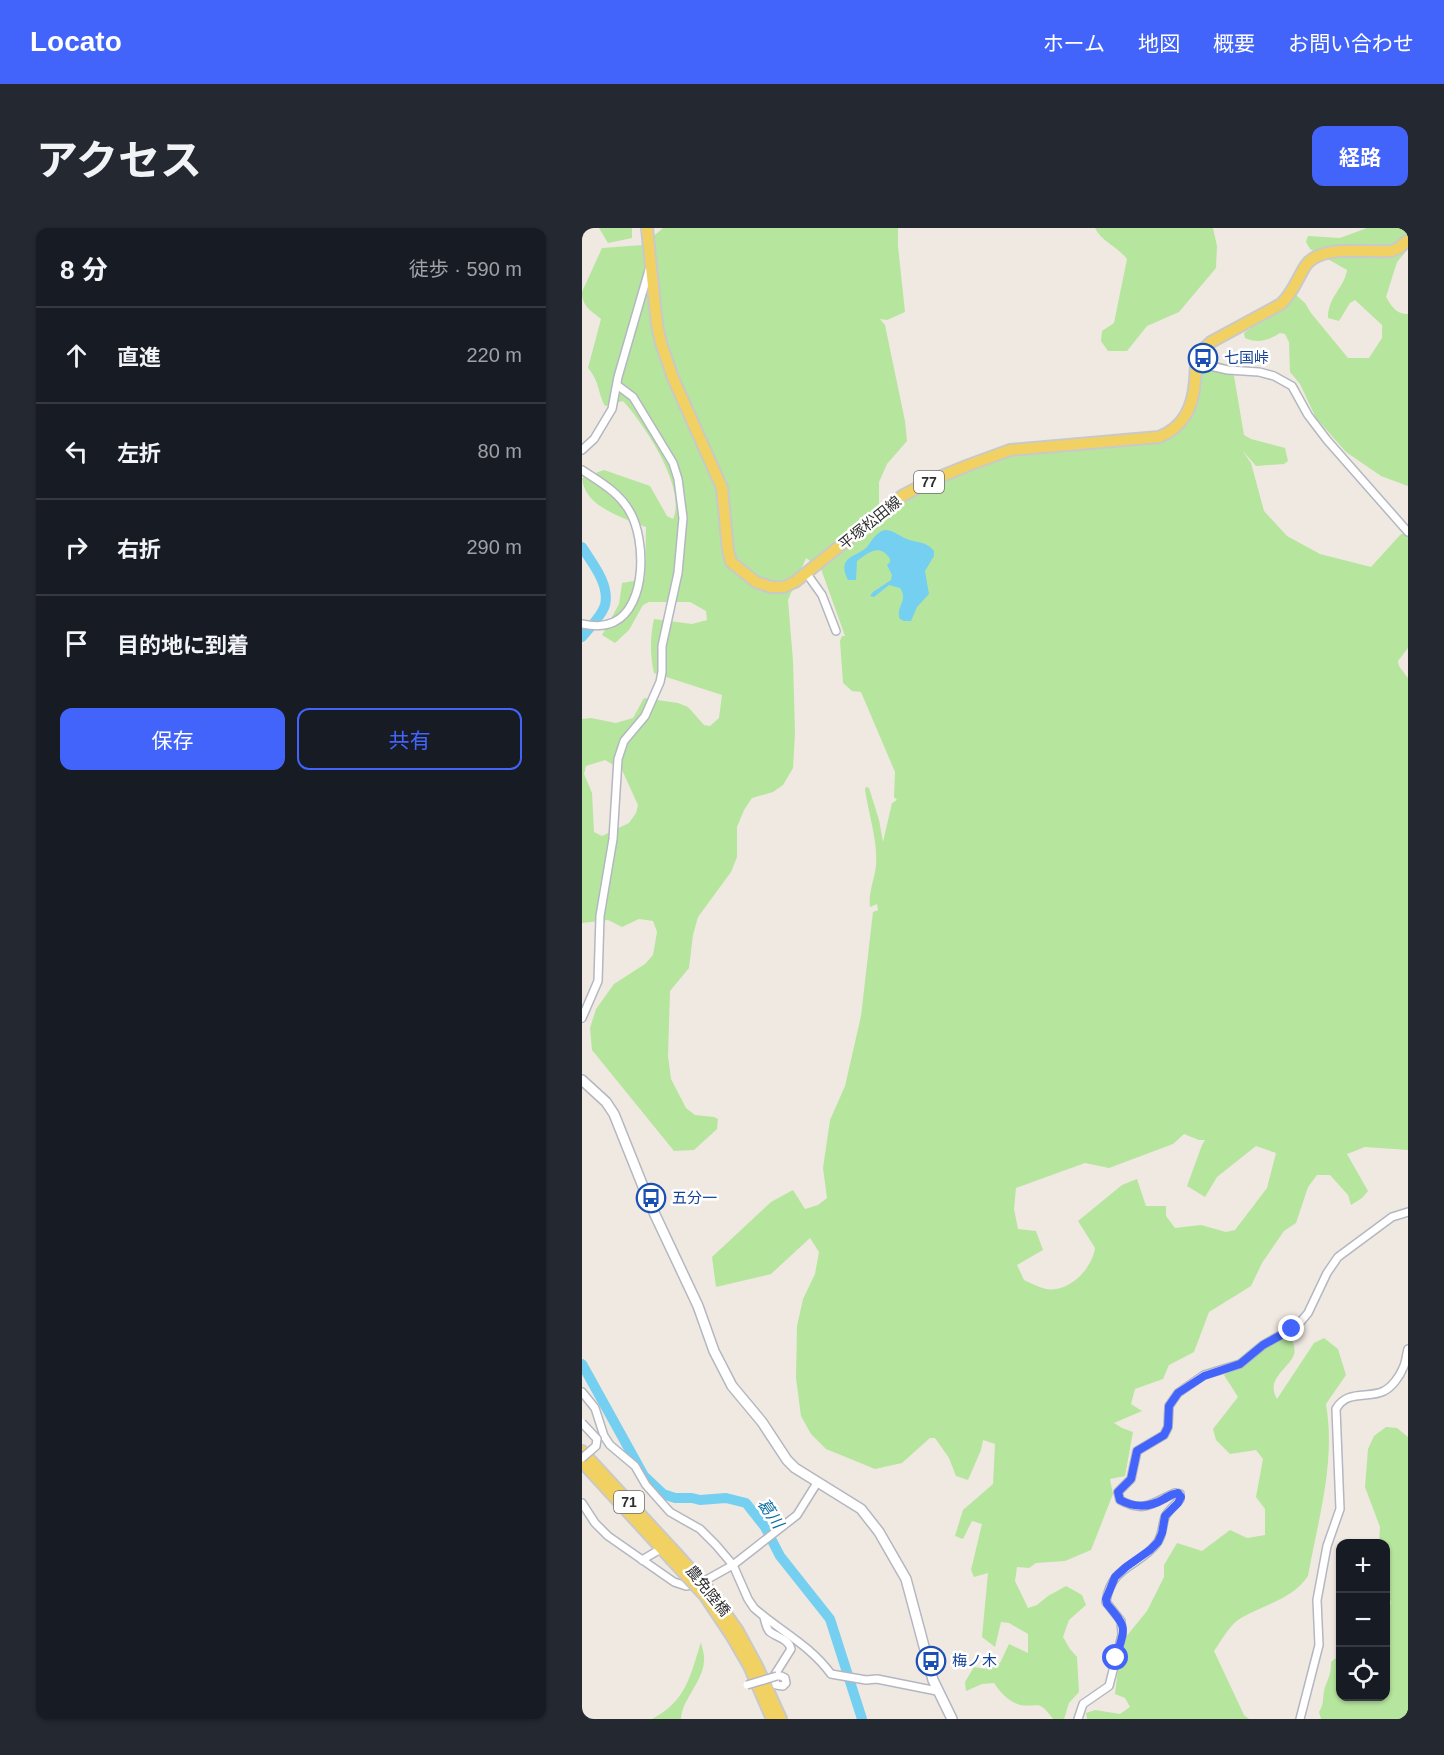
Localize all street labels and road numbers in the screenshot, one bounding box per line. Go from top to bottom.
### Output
road number: 77 [914,471,944,493]
street label: 平塚松田線 [835,492,904,553]
road number: 71 [614,1491,644,1513]
street label: 農免陸橋 [683,1562,734,1619]

